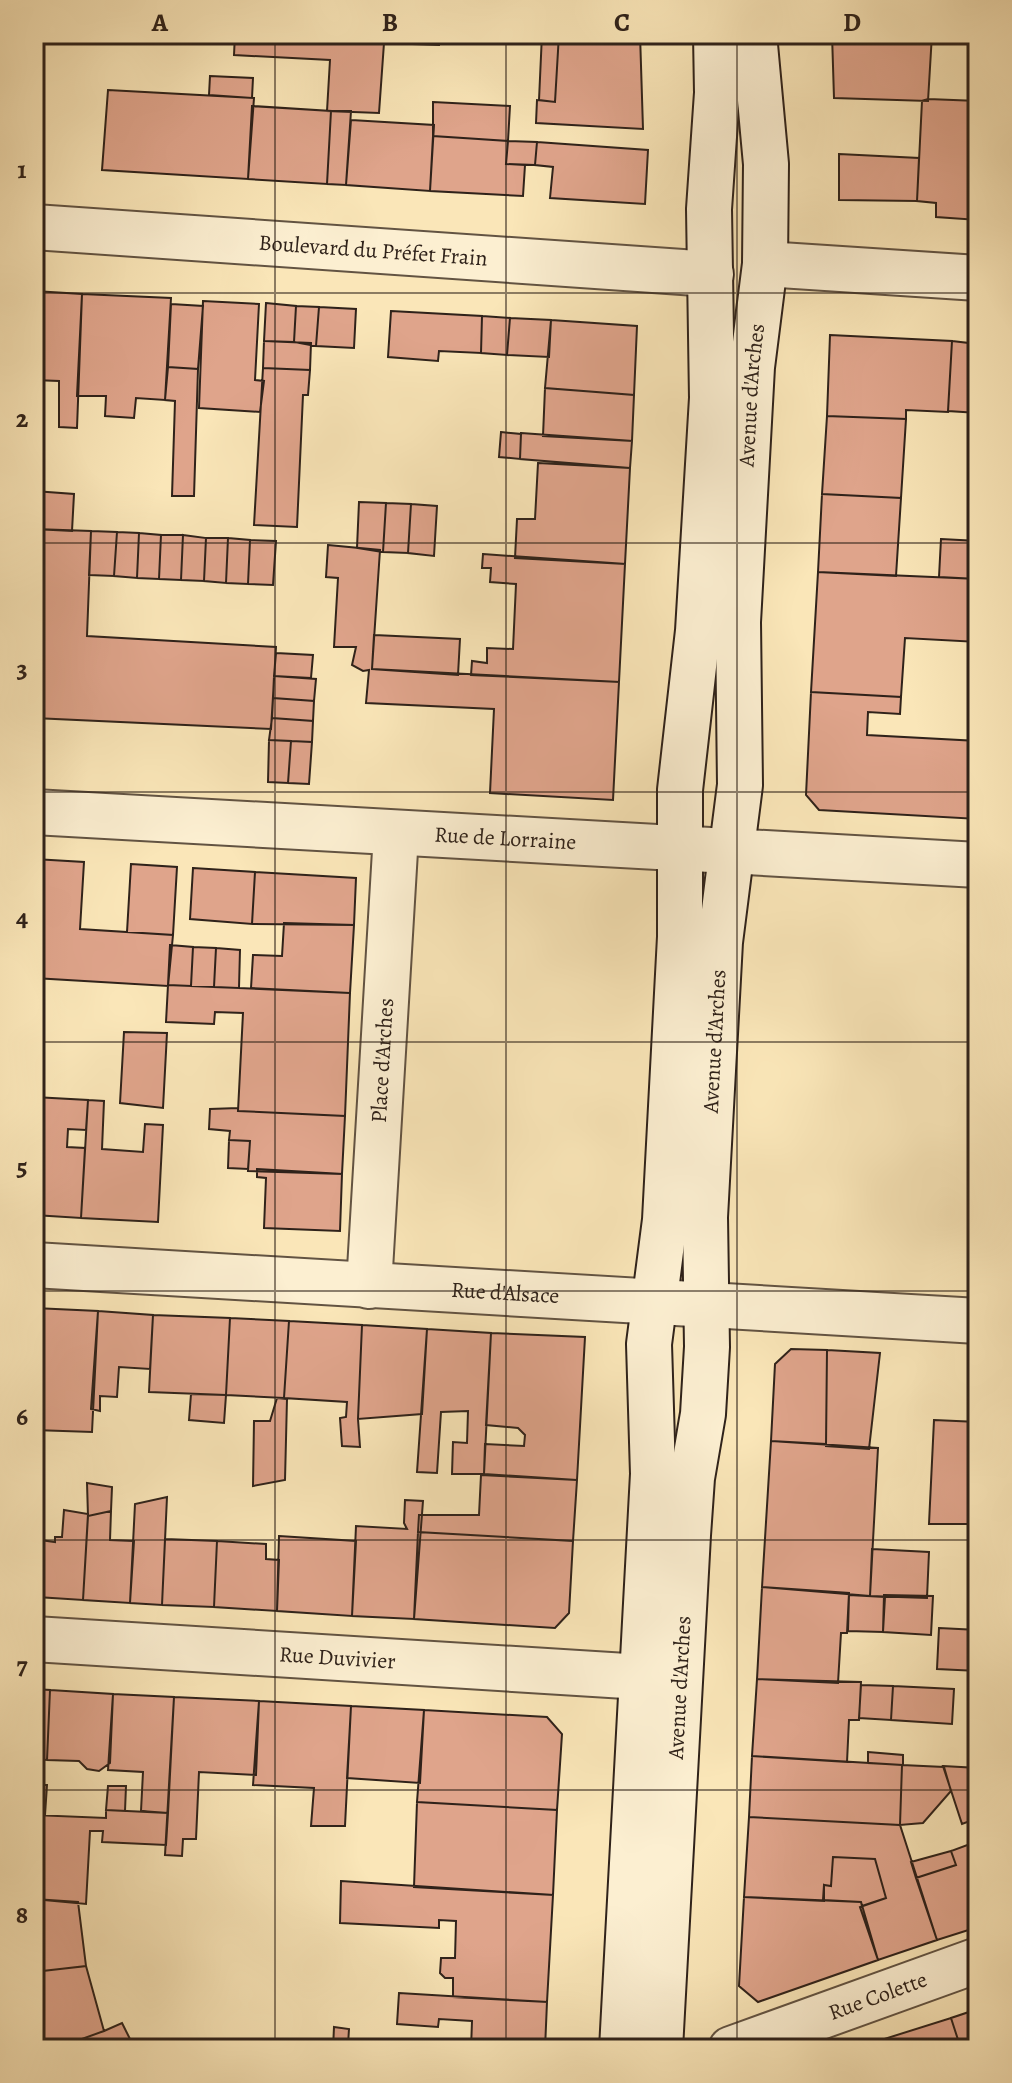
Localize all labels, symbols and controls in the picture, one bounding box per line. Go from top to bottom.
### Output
text: A [151,5,169,40]
text: B [382,5,398,40]
text: C [614,5,630,40]
text: D [843,5,861,40]
text: 1 [17,152,27,187]
street label: Boulevard du Préfet Frain [258,228,489,273]
street label: Avenue d'Arches [731,322,772,469]
text: 2 [16,401,29,436]
text: 3 [16,651,28,686]
street label: Rue de Lorraine [433,819,577,857]
text: 4 [16,900,28,935]
street label: Avenue d'Arches [696,969,733,1115]
street label: Place d'Arches [364,997,401,1124]
text: 5 [16,1149,28,1184]
street label: Rue d'Alsace [450,1275,560,1311]
text: 6 [16,1399,28,1434]
street label: Avenue d'Arches [661,1615,699,1761]
street label: Rue Duvivier [278,1639,397,1677]
text: 7 [16,1648,28,1683]
text: 8 [16,1897,28,1932]
street label: Rue Colette [824,1965,931,2028]

